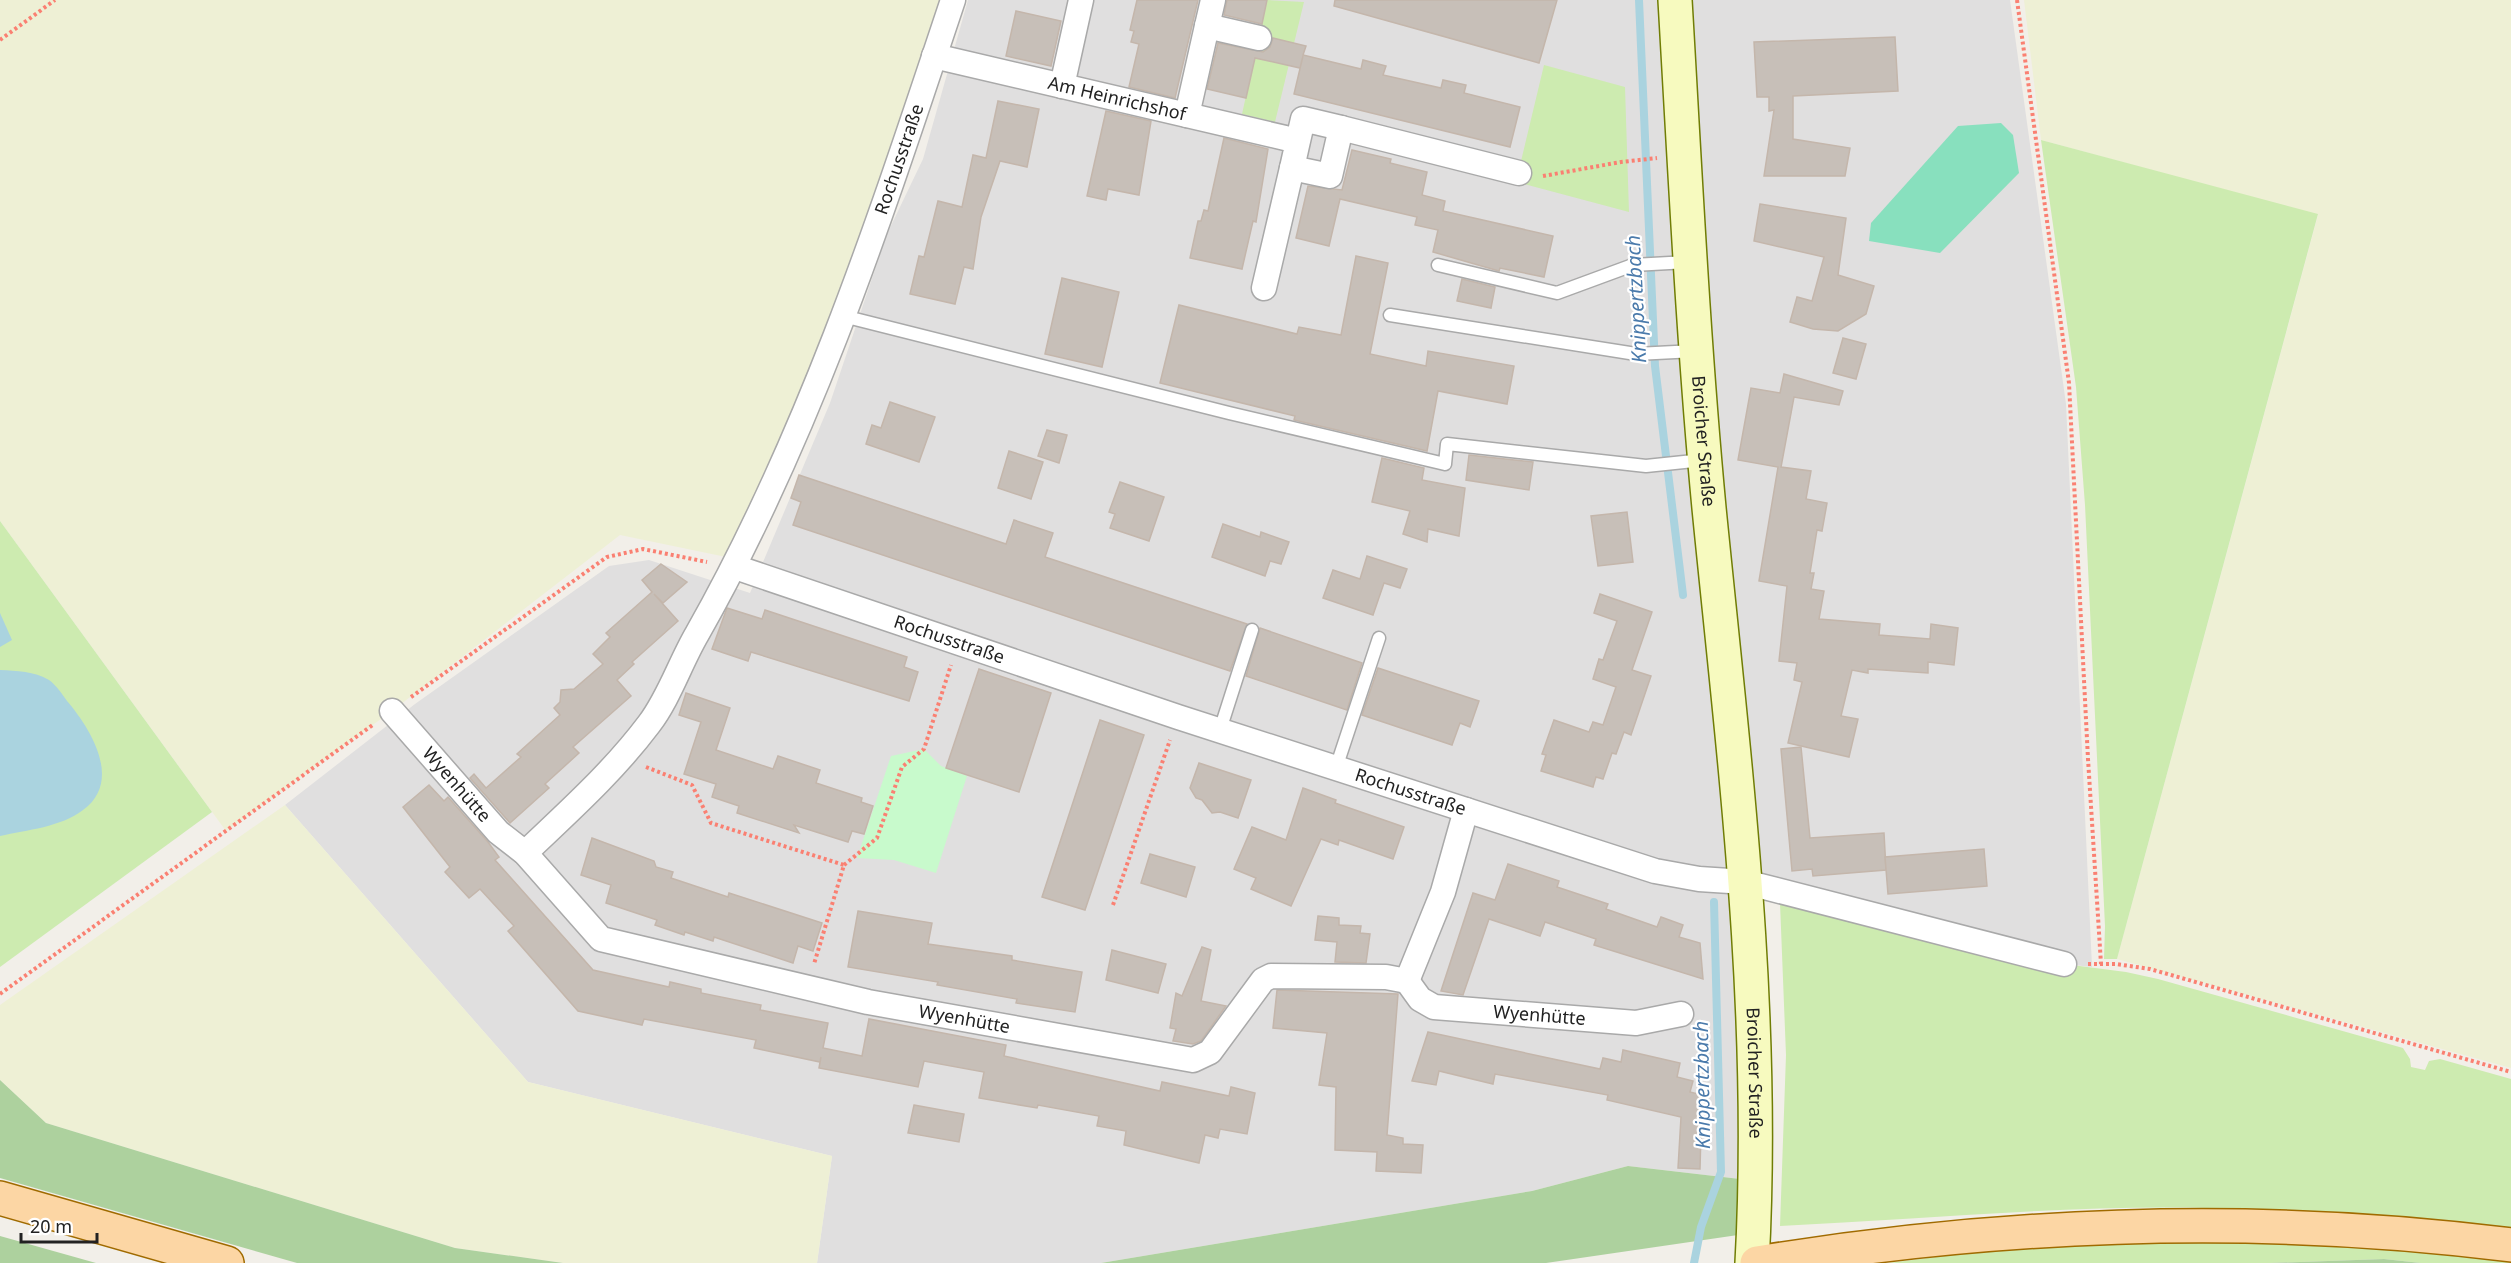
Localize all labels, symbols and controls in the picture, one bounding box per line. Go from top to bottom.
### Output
street label: Am Heinrichshof [1046,70,1189,126]
street label: Rochusstraße [868,101,928,218]
water label: Knippertzbach [1619,234,1652,364]
street label: Broicher Straße [1687,375,1722,508]
street label: Rochusstraße [891,609,1008,668]
street label: Wyenhütte [418,741,497,827]
street label: Rochusstraße [1352,762,1469,820]
street label: Wyenhütte [917,998,1012,1038]
street label: Wyenhütte [1492,999,1587,1030]
street label: Broicher Straße [1741,1007,1768,1139]
water label: Knippertzbach [1687,1021,1716,1149]
scale bar [21,1206,98,1244]
text: 20 m [30,1214,72,1238]

